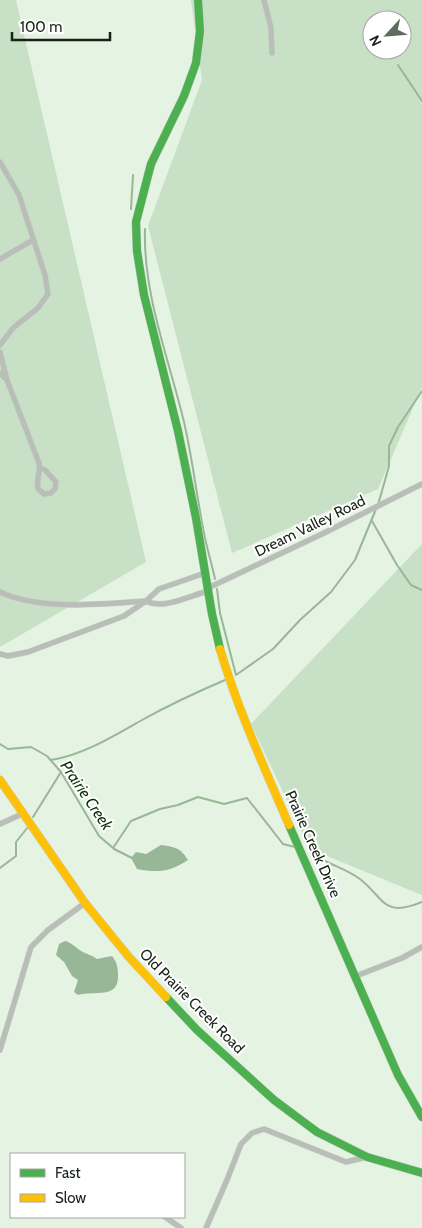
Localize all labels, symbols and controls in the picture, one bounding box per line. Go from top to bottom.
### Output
scale bar [12,10,110,42]
north arrow [362,10,412,60]
text: 100 m [20,18,62,36]
text: N [365,32,386,49]
street label: Dream Valley Road [252,491,368,561]
water label: Prairie Creek [56,757,117,835]
street label: Prairie Creek Drive [281,788,345,901]
street label: Old Prairie Creek Road [136,945,248,1057]
legend [10,1153,185,1218]
text: Fast [55,1164,80,1182]
text: Slow [55,1189,86,1207]

